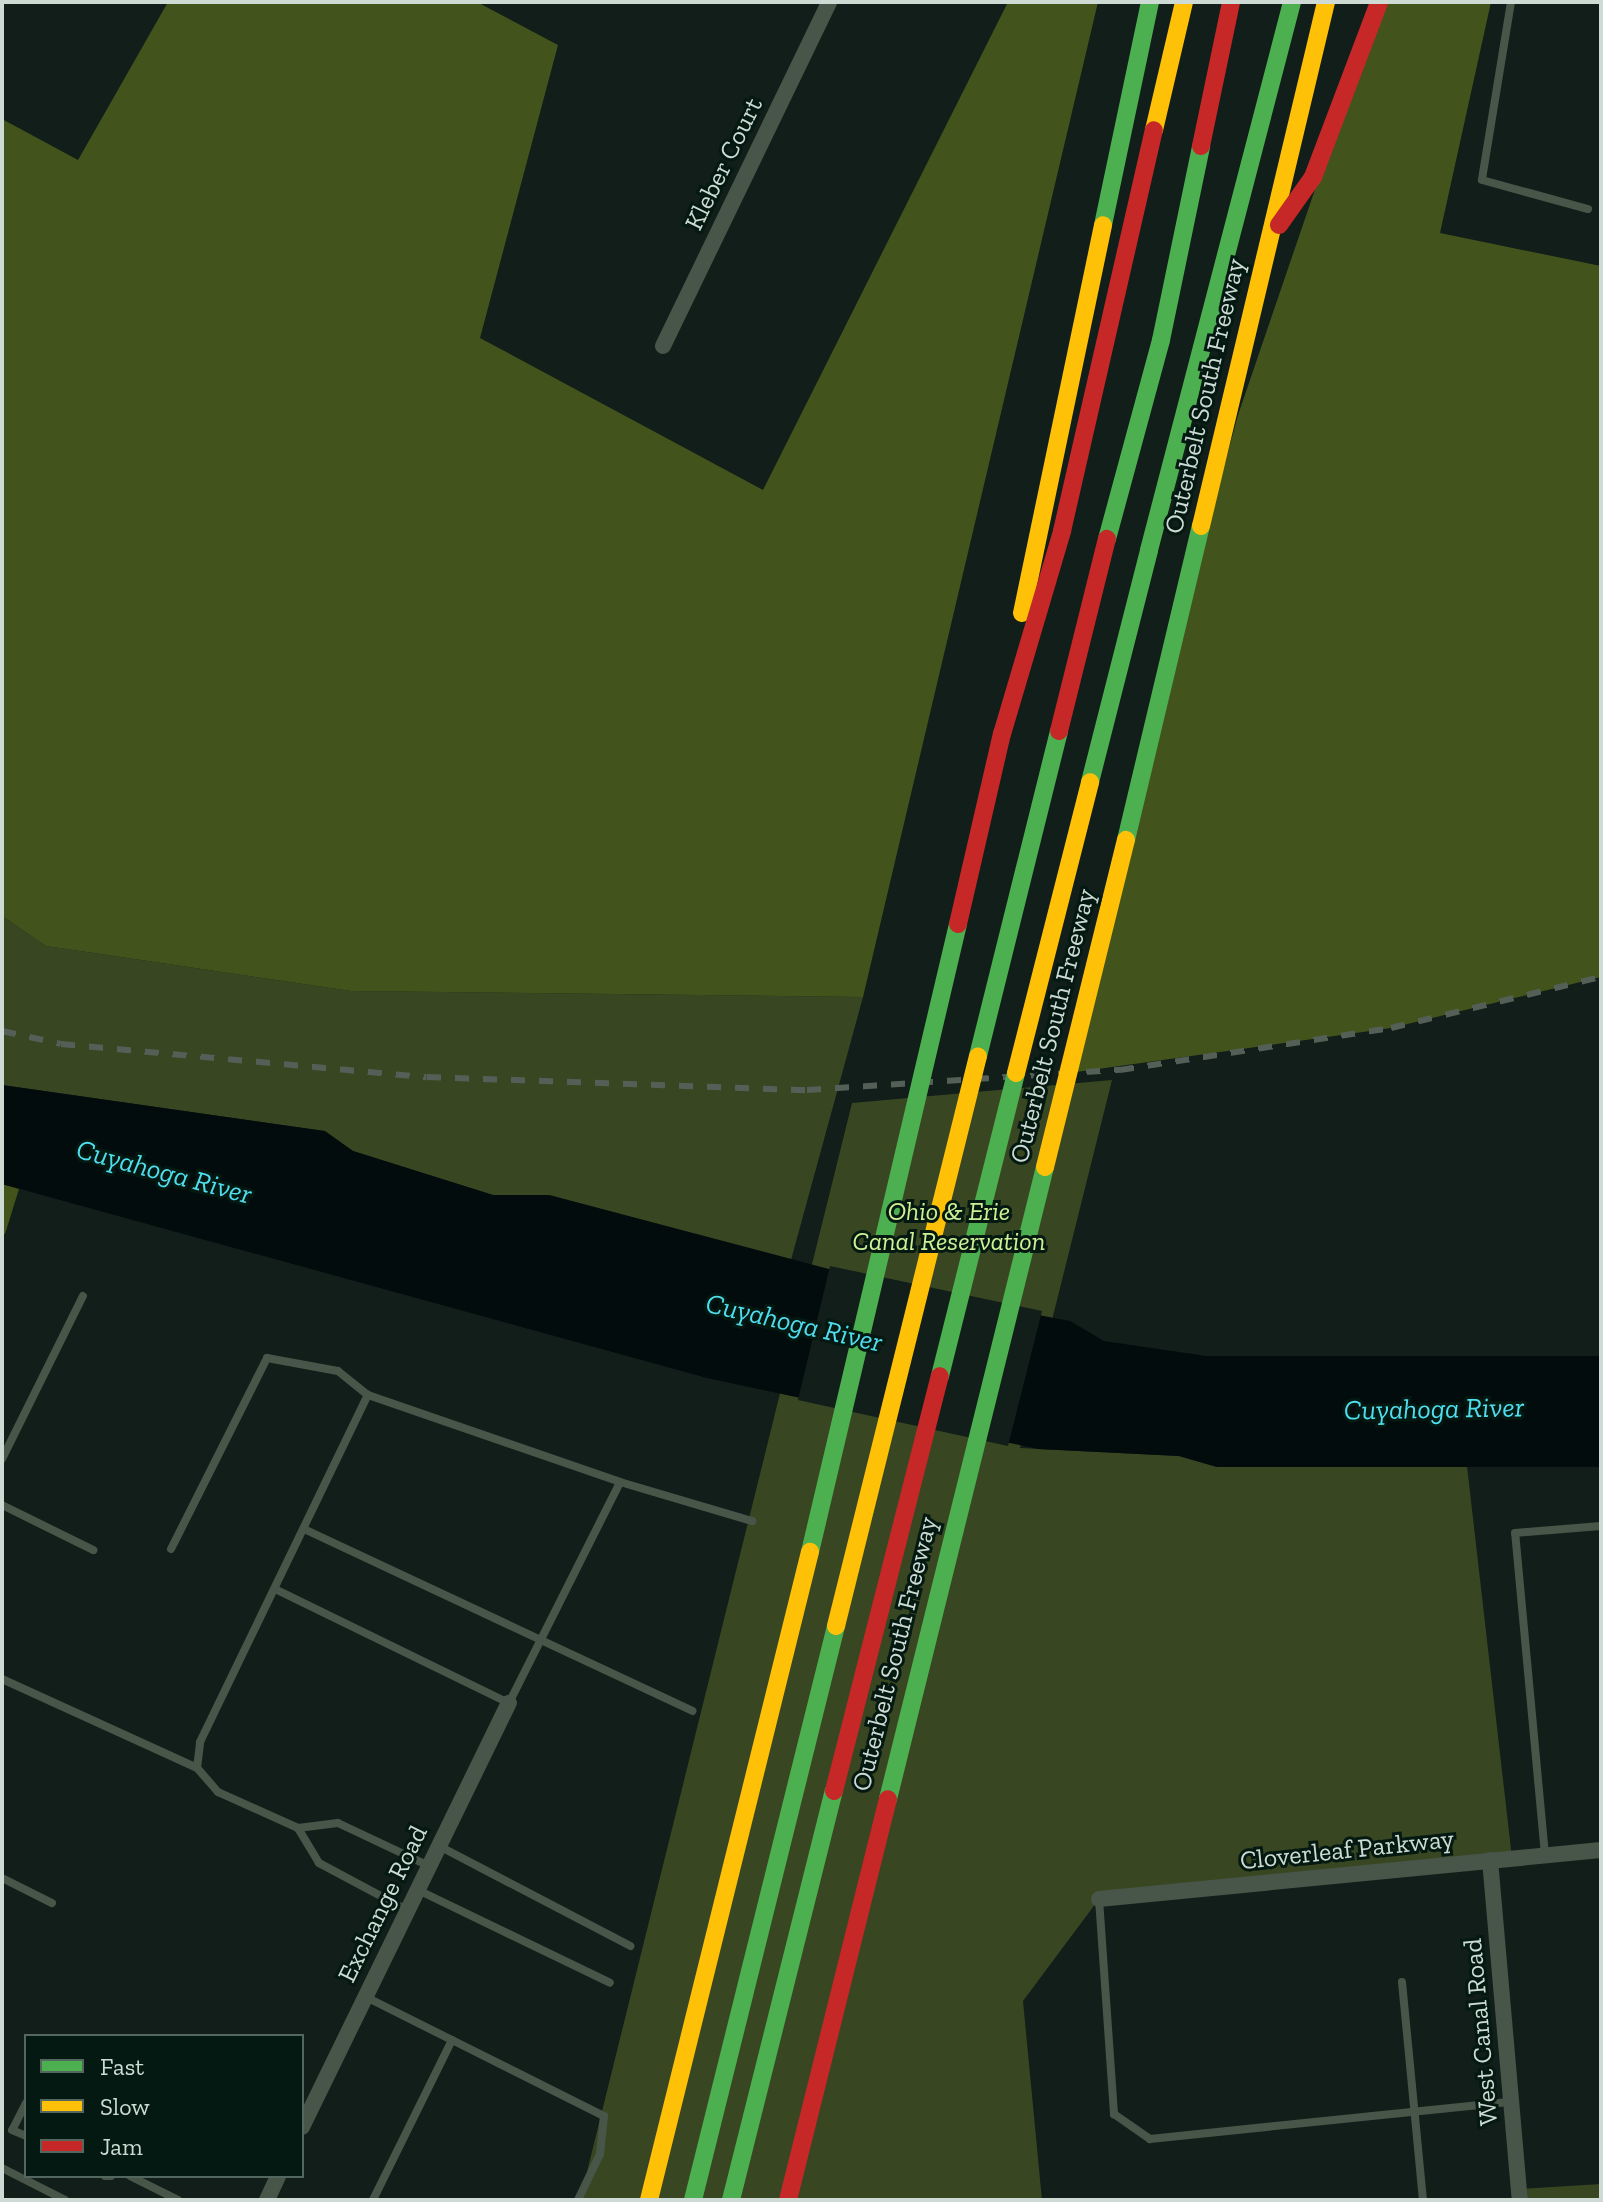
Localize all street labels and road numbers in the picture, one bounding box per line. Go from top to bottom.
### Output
street label: Kleber Court [678,92,770,236]
street label: Outerbelt South Freeway [1158,255,1252,537]
street label: Outerbelt South Freeway [1004,886,1102,1166]
street label: Outerbelt South Freeway [846,1514,944,1794]
street label: Exchange Road [332,1821,434,1987]
street label: Cloverleaf Parkway [1238,1823,1456,1877]
street label: West Canal Road [1457,1937,1505,2127]

